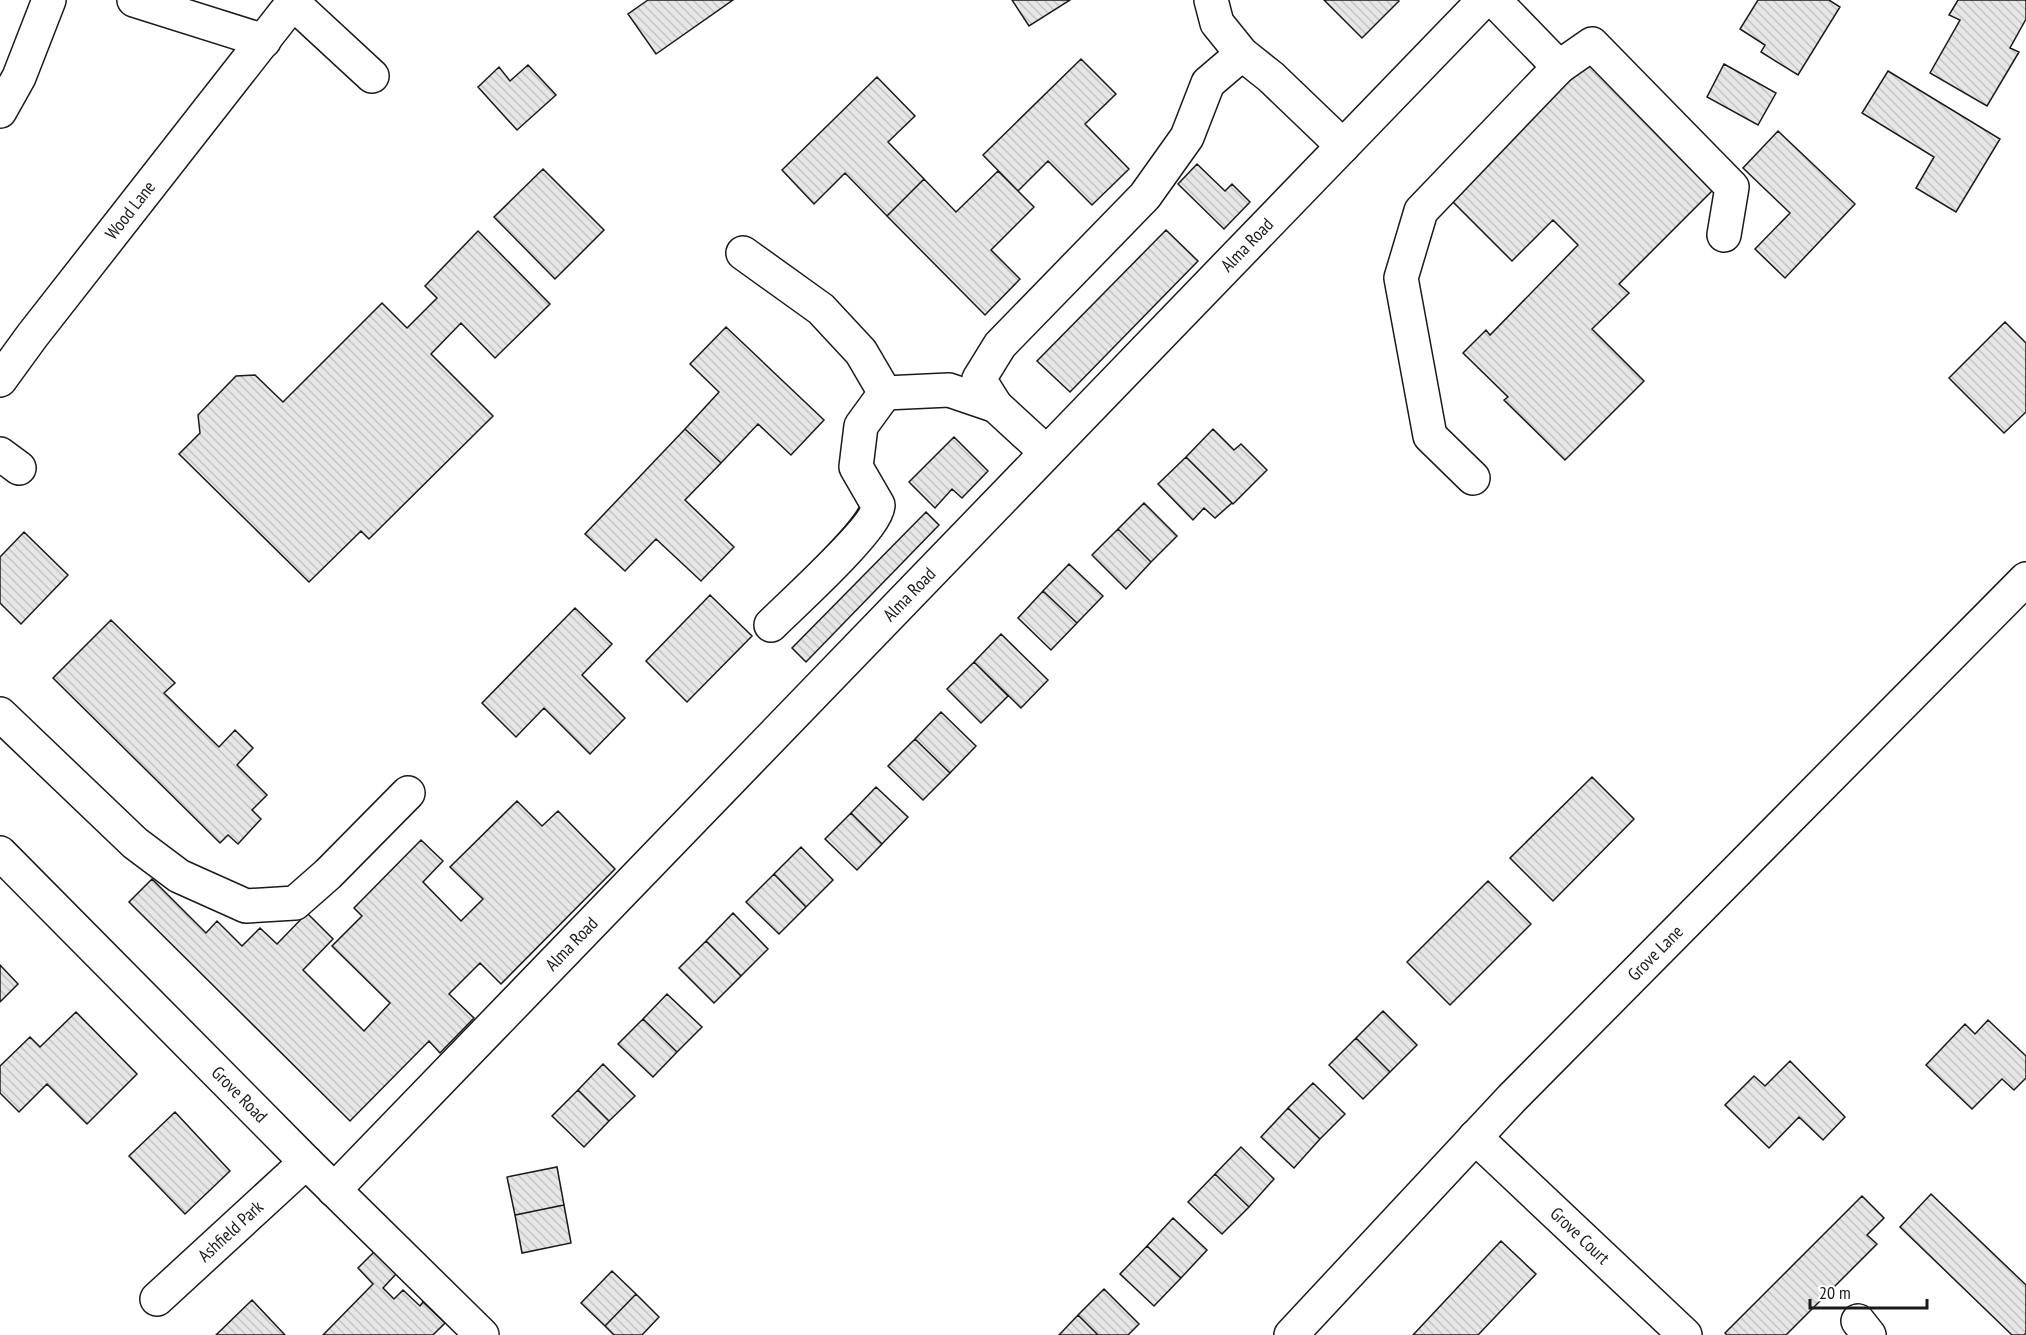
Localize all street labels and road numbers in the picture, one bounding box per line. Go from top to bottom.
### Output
street label: Wood Lane [100,176,160,244]
street label: Alma Road [1215,213,1278,277]
street label: Alma Road [878,562,940,626]
street label: Alma Road [540,912,603,976]
street label: Grove Lane [1623,920,1688,985]
street label: Grove Road [207,1061,273,1127]
street label: Ashfield Park [193,1195,268,1267]
street label: Grove Court [1546,1202,1615,1269]

